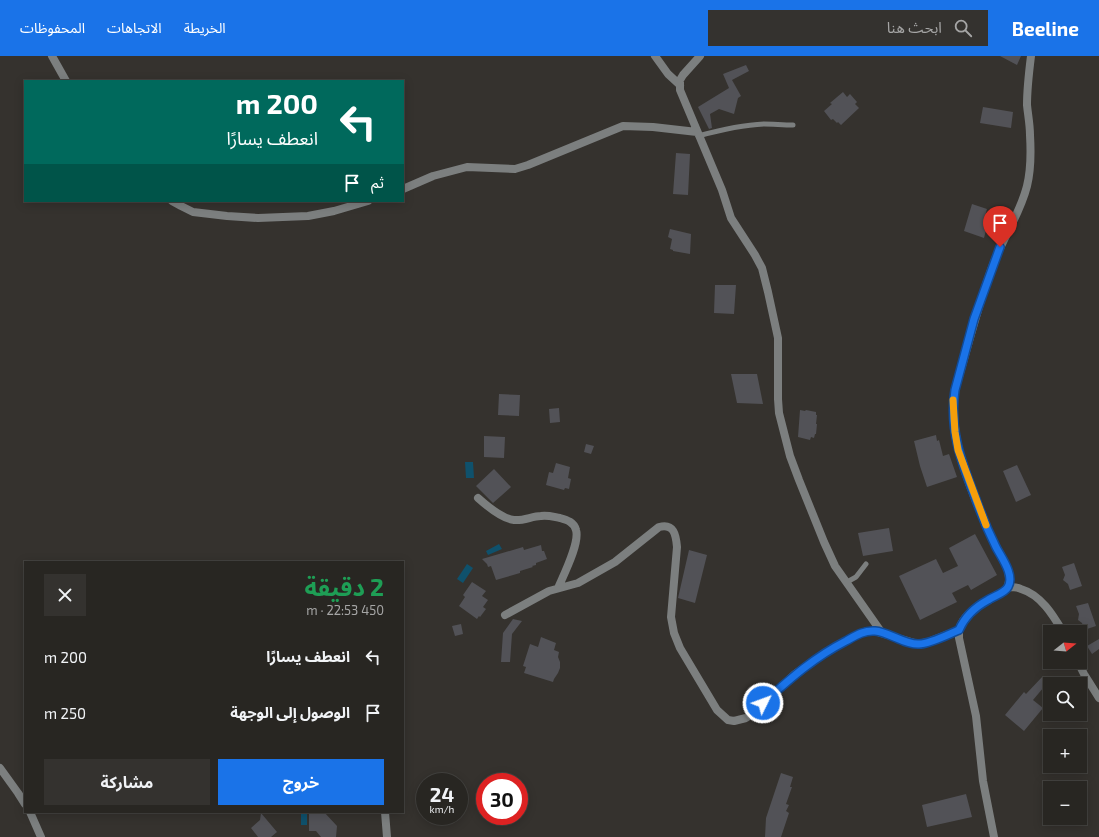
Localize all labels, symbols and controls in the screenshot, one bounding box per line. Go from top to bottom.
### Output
search box [708,10,988,46]
icon: search [952,17,974,39]
text: Beeline [1012,17,1079,40]
text: ابحث هنا [887,18,942,36]
text: المحفوظات [20,19,85,36]
text: الاتجاهات [107,19,162,36]
text: الخريطة [184,19,226,36]
text: 200 m [236,86,318,120]
icon: left [332,96,384,148]
text: انعطف يسارًا [227,127,318,149]
icon: arrive [341,172,363,194]
text: ثم [371,173,384,191]
pin [983,206,1017,247]
icon: arrive [989,212,1011,234]
text: 2 دقيقة [304,572,384,601]
button: close [44,574,86,616]
text: 450 m · 22:53 [306,602,384,618]
north arrow [1043,625,1087,669]
map controls [1043,625,1087,825]
icon: left [362,646,384,668]
text: انعطف يسارًا [266,647,350,665]
text: 200 m [44,648,87,666]
button: search [1043,677,1087,721]
position arrow [742,682,784,724]
icon: arrive [362,702,384,724]
text: الوصول إلى الوجهة [230,703,350,721]
text: 250 m [44,704,86,722]
button: + [1043,729,1087,773]
button: مشاركة [44,759,210,805]
button: خروج [218,759,384,805]
speed limit sign: 30 [476,773,528,825]
button: − [1043,781,1087,825]
text: 24 [430,782,454,806]
text: km/h [430,803,454,815]

